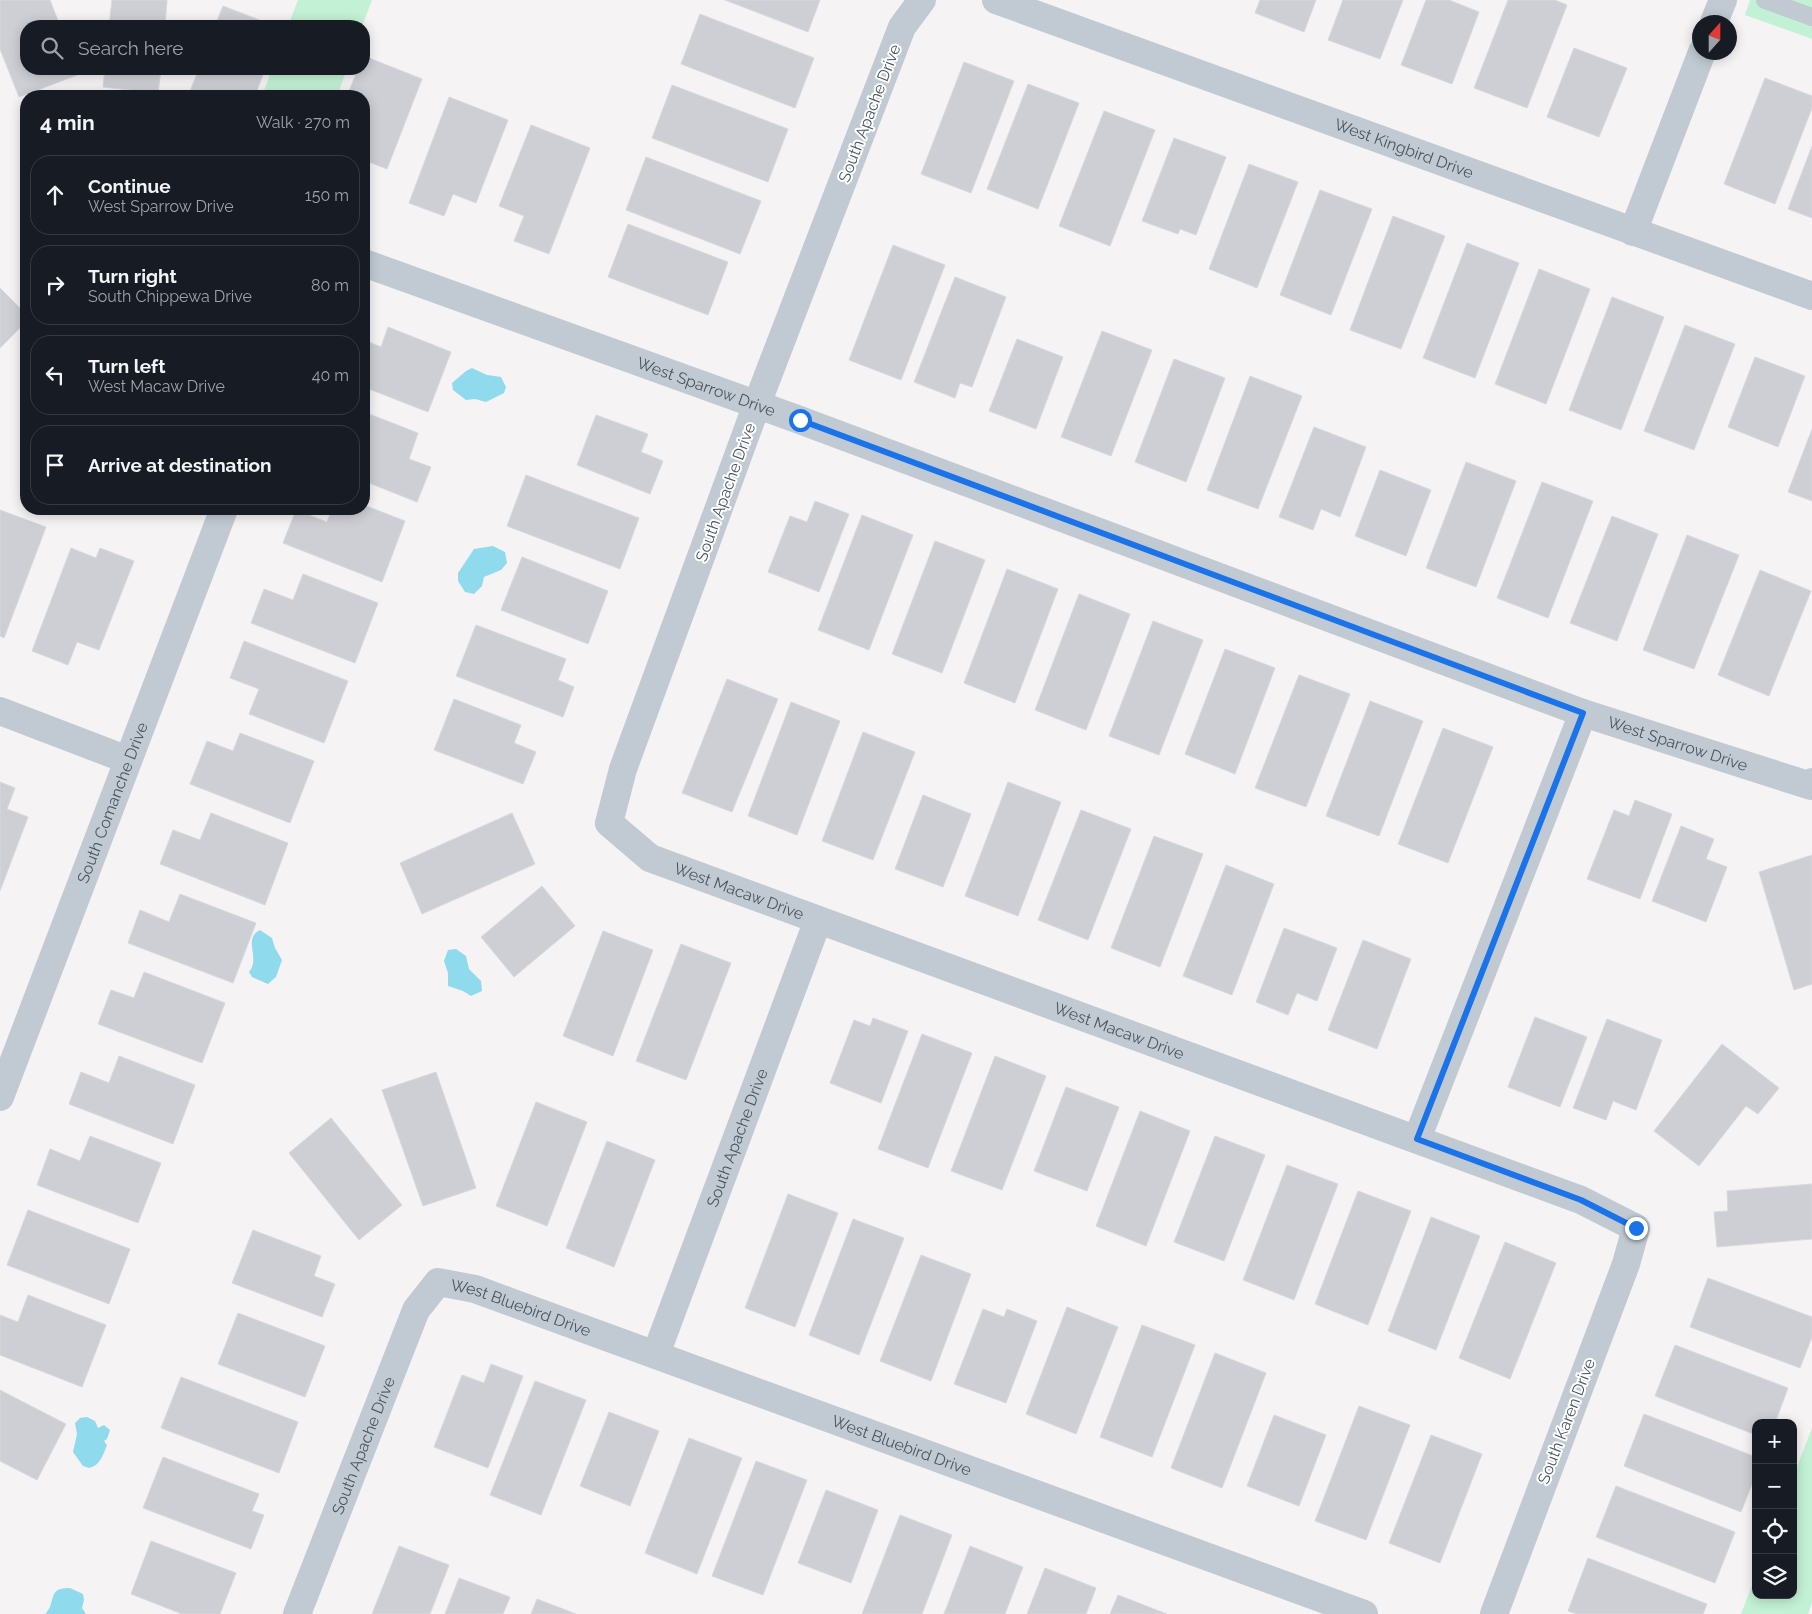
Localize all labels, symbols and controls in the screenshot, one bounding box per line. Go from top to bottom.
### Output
north arrow [1692,15,1737,60]
search box [20,20,370,75]
icon: search [38,34,66,62]
text: Search here [78,37,184,59]
street label: South Apache Drive [834,42,905,185]
text: 4 min [40,110,95,135]
text: Walk · 270 m [256,113,350,132]
street label: West Kingbird Drive [1332,115,1476,182]
text: Continue [88,175,171,197]
icon: ahead [41,181,69,209]
text: 150 m [305,186,349,205]
text: West Sparrow Drive [88,197,234,216]
text: Turn right [88,265,177,287]
icon: right [41,271,69,299]
text: 80 m [311,276,349,295]
text: South Chippewa Drive [88,287,252,306]
street label: West Sparrow Drive [635,353,778,420]
text: Turn left [88,355,165,377]
icon: left [41,361,69,389]
text: 40 m [312,366,349,385]
text: West Macaw Drive [88,377,225,396]
route start [789,409,812,432]
street label: South Apache Drive [692,420,759,564]
icon: arrive [41,451,69,479]
text: Arrive at destination [88,454,272,476]
street label: West Sparrow Drive [1605,713,1750,775]
street label: South Comanche Drive [73,720,152,886]
street label: West Macaw Drive [671,859,807,924]
street label: West Macaw Drive [1051,998,1187,1063]
street label: South Apache Drive [703,1066,772,1210]
route end [1625,1217,1648,1240]
street label: West Bluebird Drive [449,1276,594,1341]
street label: South Karen Drive [1534,1356,1599,1487]
street label: South Apache Drive [328,1374,399,1517]
street label: West Bluebird Drive [829,1411,974,1480]
map controls [1752,1419,1797,1599]
button: + [1752,1419,1797,1464]
button: − [1752,1464,1797,1509]
button: locate [1752,1509,1797,1554]
button: layers [1752,1554,1797,1599]

